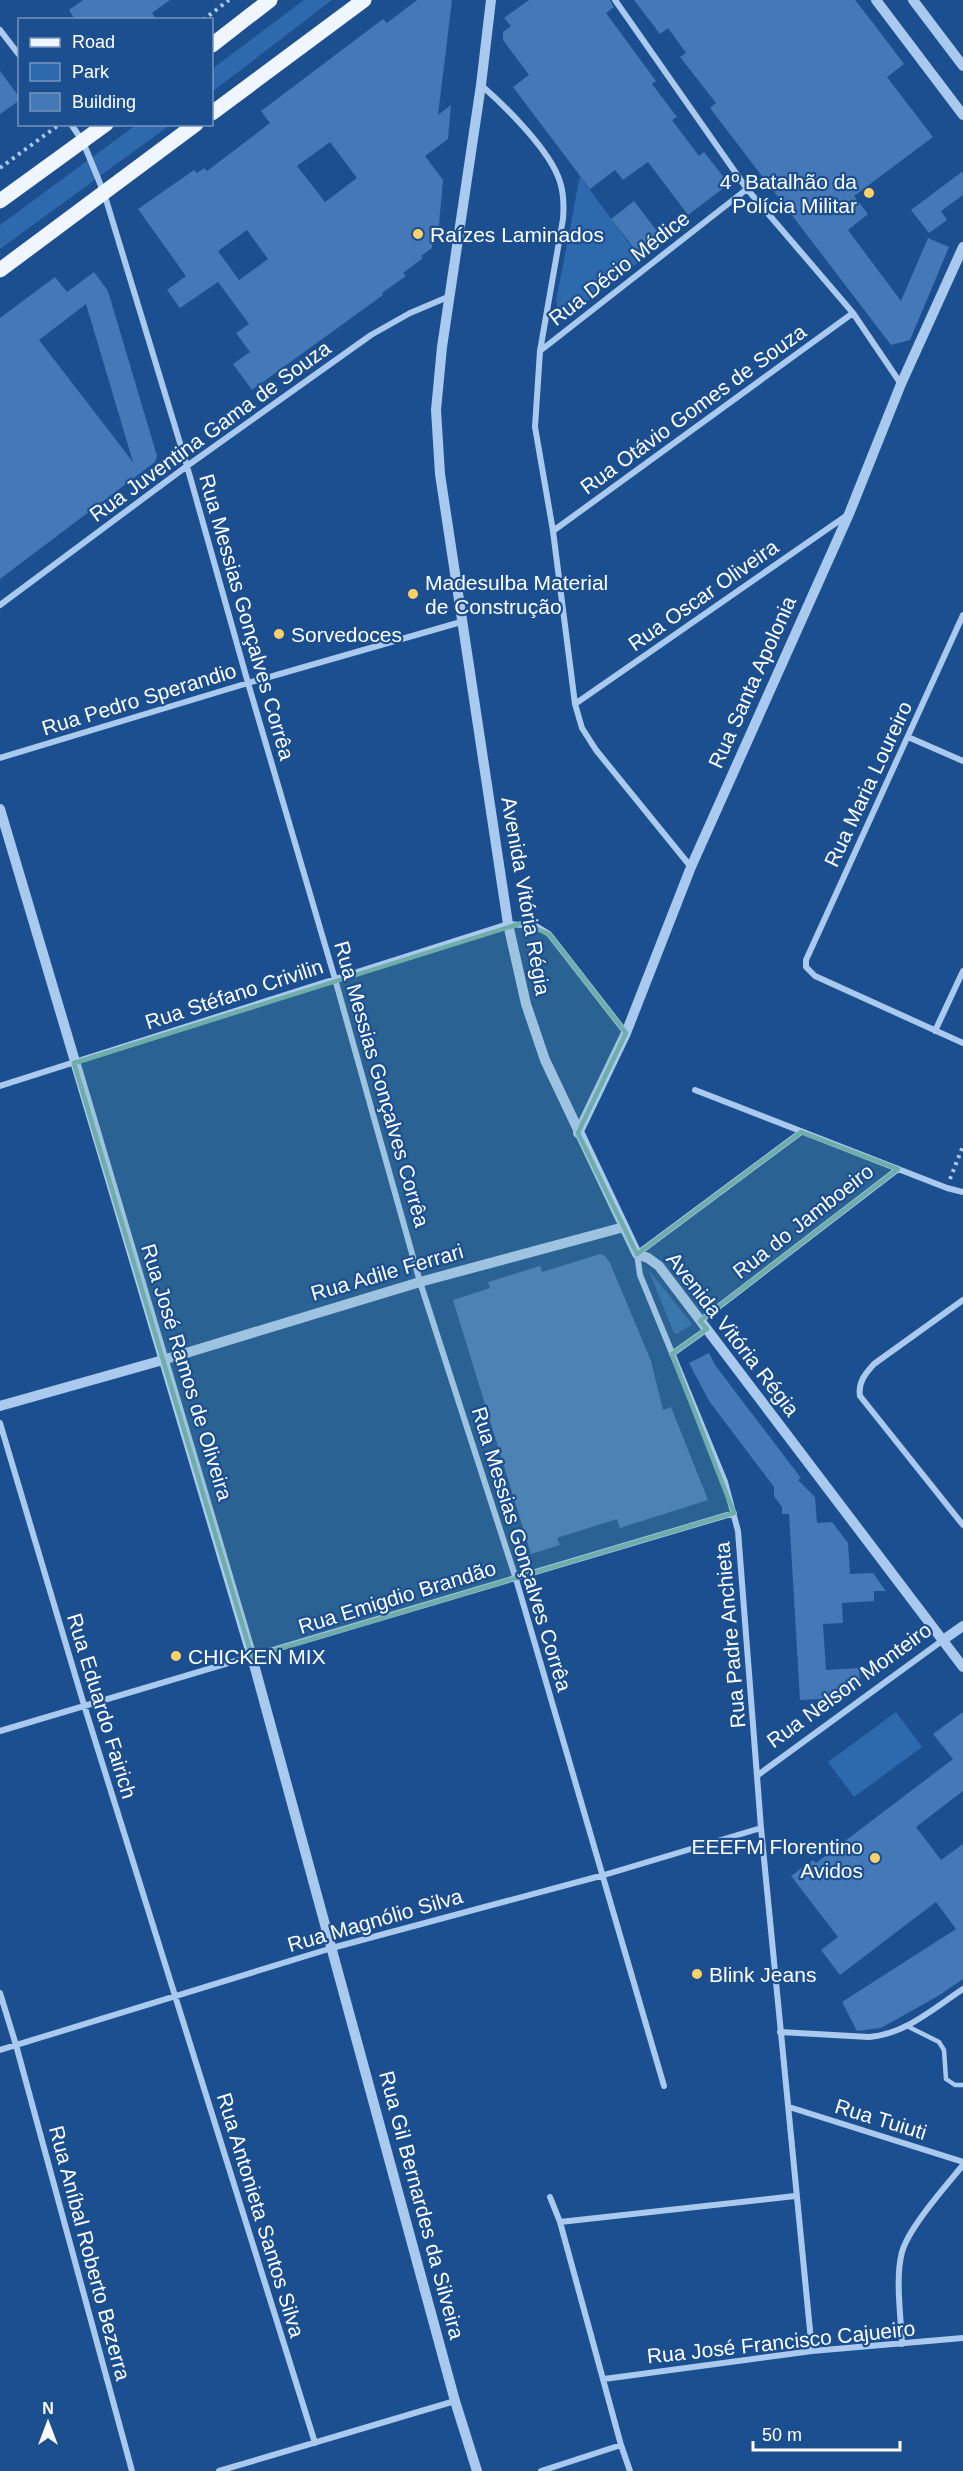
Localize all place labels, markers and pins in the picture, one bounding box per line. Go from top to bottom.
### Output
place label: 4º Batalhão da Polícia Militar [720,170,857,217]
marker: 4º Batalhão da Polícia Militar [862,186,876,200]
place label: Raízes Laminados [430,223,604,246]
marker: Raízes Laminados [411,227,425,241]
place label: Madesulba Material de Construção [425,571,608,618]
marker: Madesulba Material de Construção [406,587,420,601]
place label: Sorvedoces [291,623,402,646]
marker: Sorvedoces [272,627,286,641]
place label: CHICKEN MIX [188,1645,326,1668]
marker: CHICKEN MIX [169,1649,183,1663]
place label: EEEFM Florentino Avidos [691,1835,863,1882]
marker: EEEFM Florentino Avidos [868,1851,882,1865]
place label: Blink Jeans [709,1963,816,1986]
marker: Blink Jeans [690,1967,704,1981]

